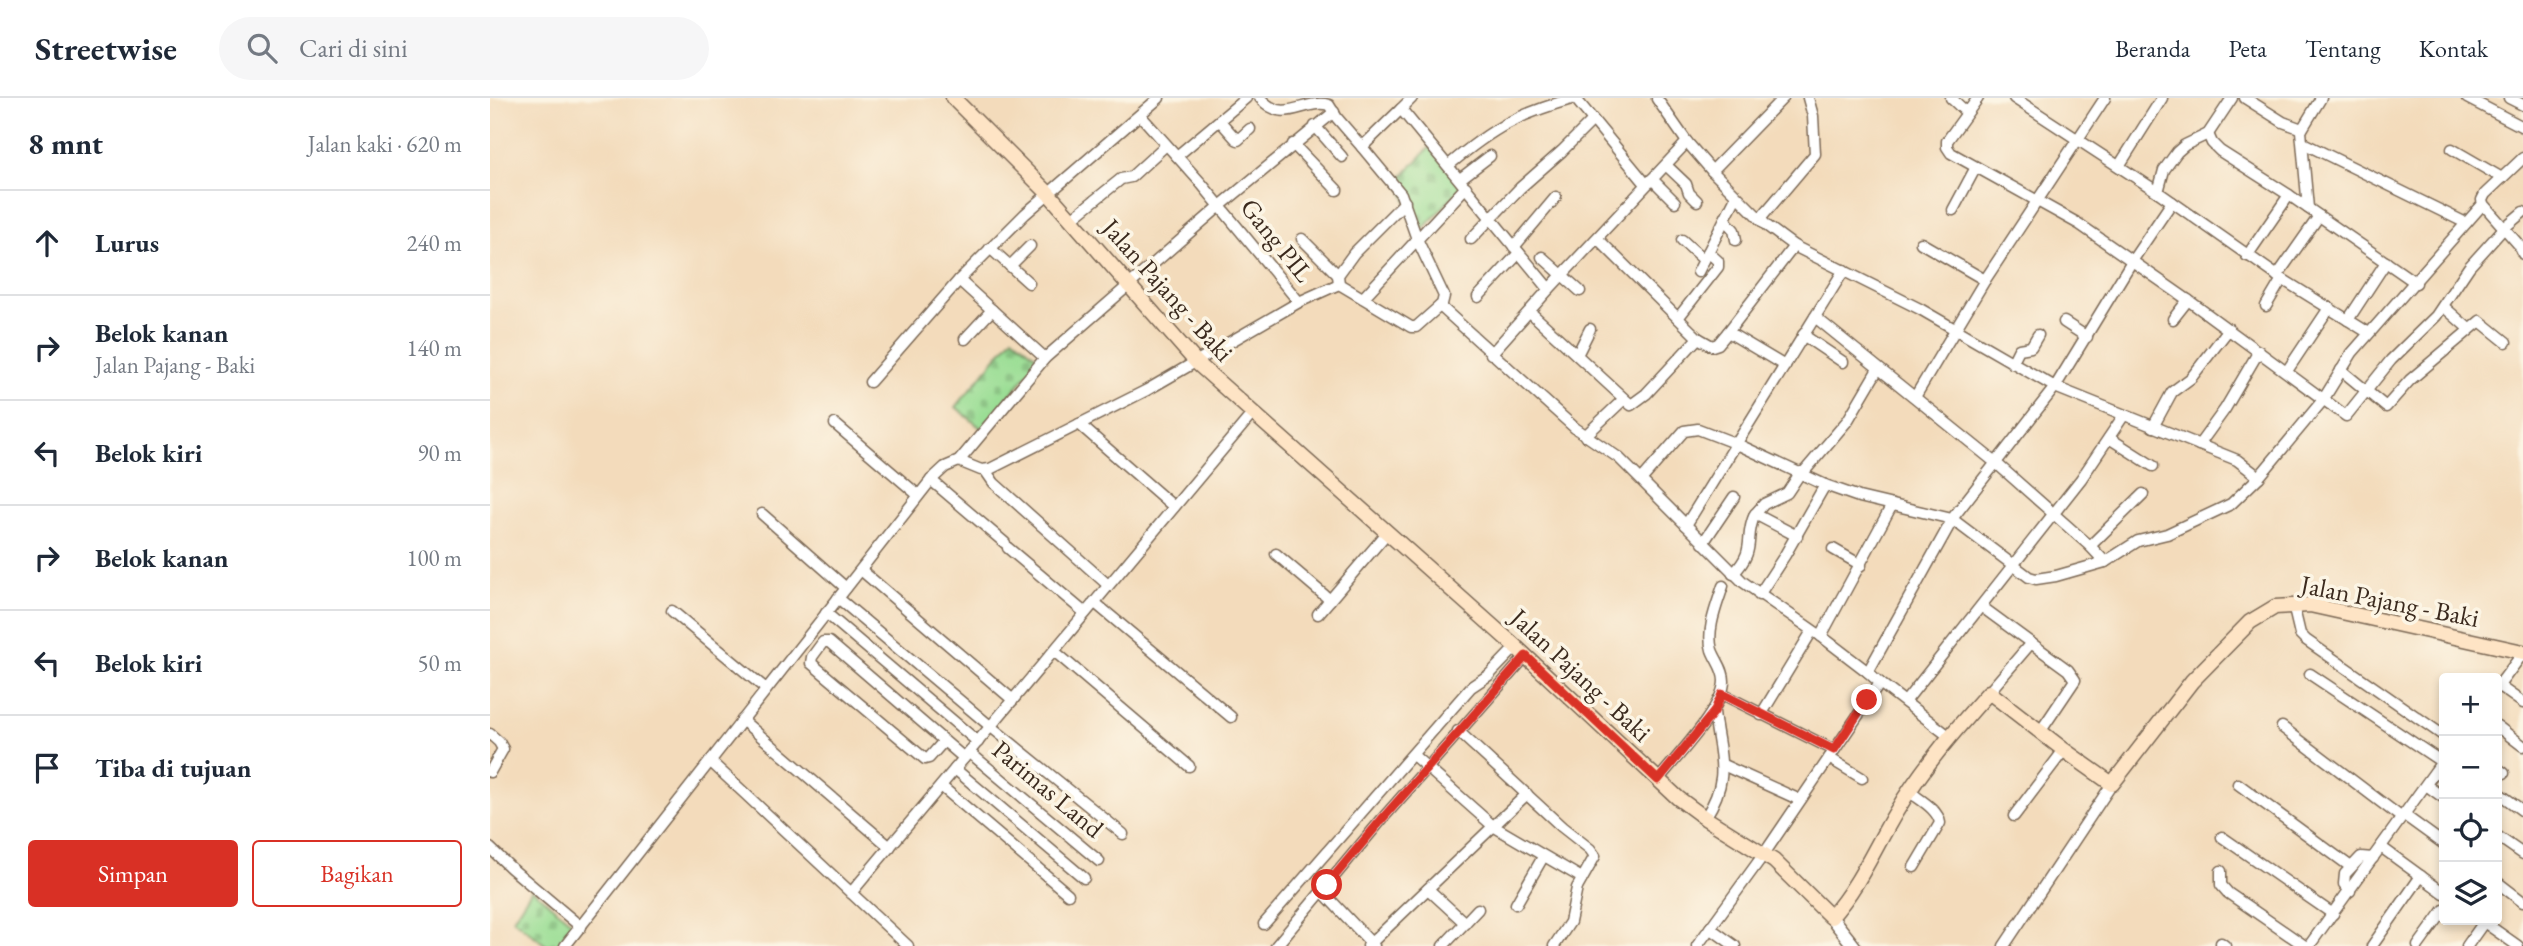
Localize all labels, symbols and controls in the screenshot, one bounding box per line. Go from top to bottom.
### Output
search box [219,17,709,80]
text: Streetwise [35,27,177,70]
icon: search [243,29,281,67]
text: Cari di sini [299,31,408,65]
text: Beranda [2115,33,2190,64]
text: Peta [2228,33,2267,64]
text: Tentang [2305,33,2381,64]
text: Kontak [2419,33,2488,64]
text: 8 mnt [28,124,103,163]
text: Jalan kaki · 620 m [308,129,462,159]
street label: Gang PIL [1233,191,1321,289]
street label: Jalan Pajang - Baki [1093,210,1241,369]
icon: ahead [28,224,66,262]
text: Lurus [95,226,159,260]
text: 240 m [406,228,462,258]
text: Belok kanan [95,316,229,350]
icon: right [28,329,66,367]
text: 140 m [406,333,462,363]
text: Jalan Pajang - Baki [95,350,255,380]
icon: left [28,434,66,472]
text: Belok kiri [95,436,202,470]
text: 90 m [417,438,462,468]
icon: right [28,539,66,577]
text: Belok kanan [95,541,229,575]
text: 100 m [406,543,462,573]
street label: Jalan Pajang - Baki [2296,567,2482,635]
street label: Jalan Pajang - Baki [1502,600,1659,749]
icon: left [28,644,66,682]
text: Belok kiri [95,646,202,680]
text: 50 m [417,648,462,678]
map controls [2439,673,2502,925]
button: + [2439,673,2502,736]
route end [1851,684,1882,715]
street label: Parimas Land [985,733,1111,846]
button: − [2439,736,2502,799]
icon: arrive [28,749,66,787]
text: Tiba di tujuan [95,751,251,785]
button: locate [2439,799,2502,862]
button: Simpan [28,840,238,907]
button: Bagikan [252,840,462,907]
button: layers [2439,862,2502,925]
route start [1311,869,1342,900]

